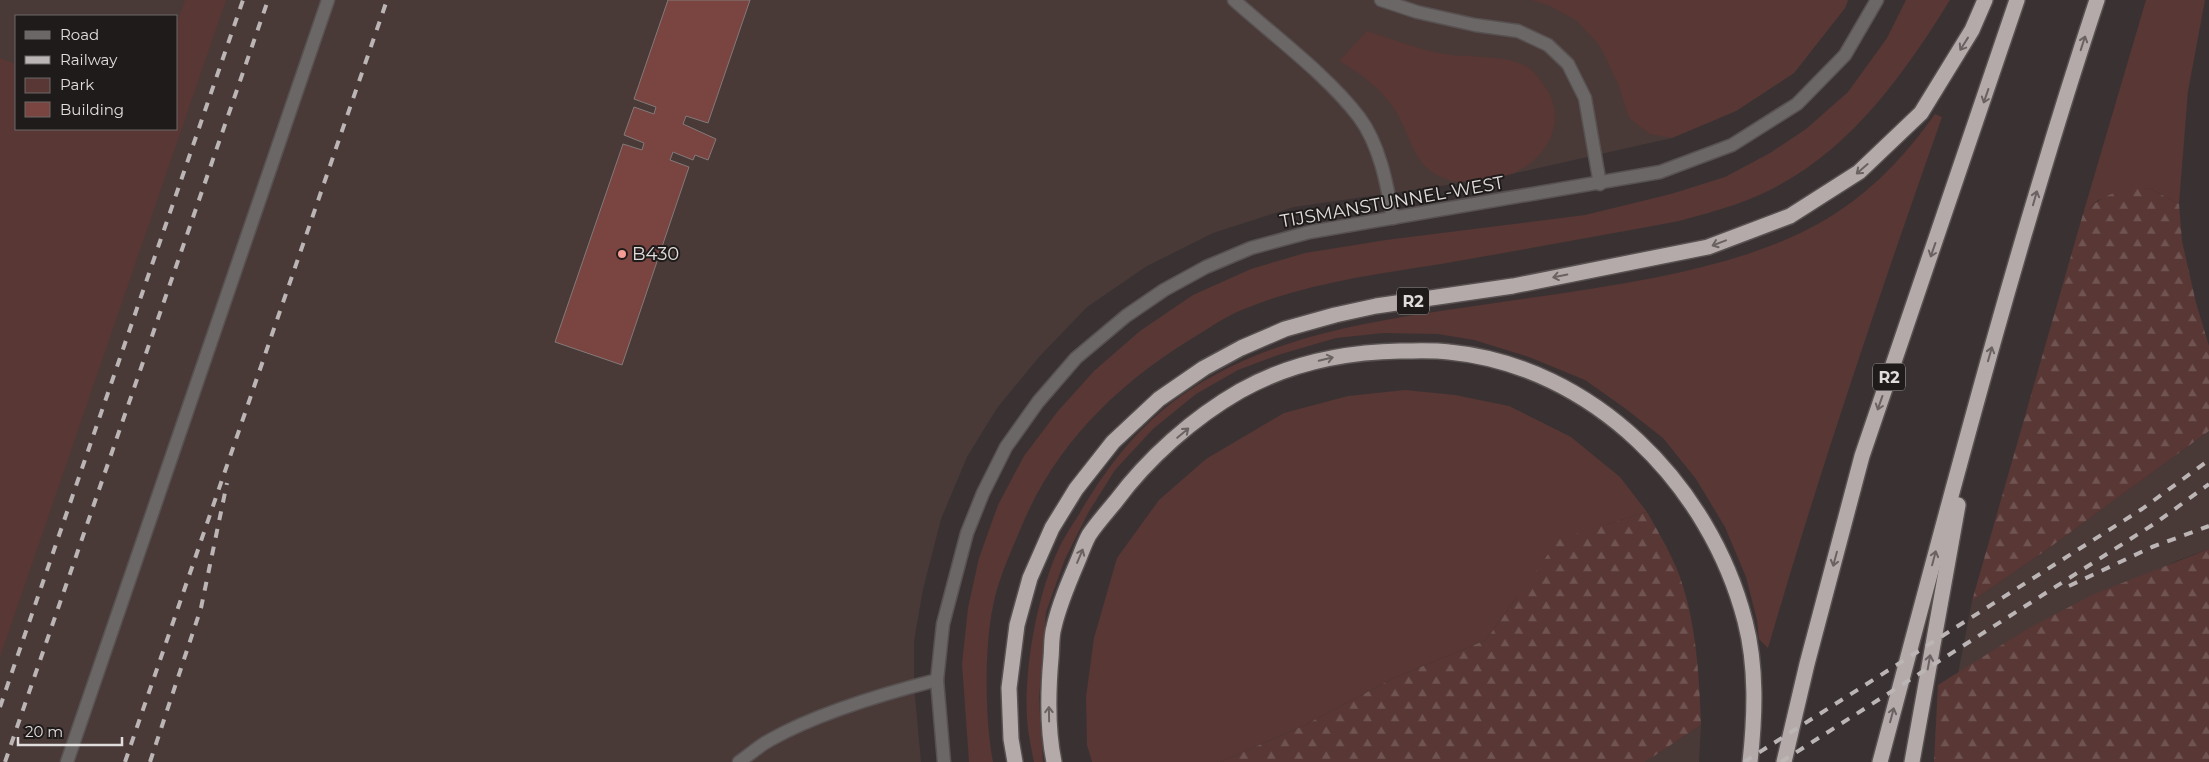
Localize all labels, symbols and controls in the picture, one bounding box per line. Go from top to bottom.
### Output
legend [15,15,178,130]
text: Road [60,25,99,44]
one-way arrow [2078,35,2088,51]
one-way arrow [1958,36,1968,50]
text: Railway [60,50,118,69]
text: Park [60,75,94,94]
one-way arrow [1981,88,1990,103]
text: Building [60,100,124,119]
one-way arrow [1855,163,1868,174]
street label: TIJSMANSTUNNEL-WEST [1278,171,1506,233]
one-way arrow [2030,190,2040,206]
one-way arrow [1711,239,1727,248]
one-way arrow [1928,242,1937,257]
place label: B430 [632,243,679,265]
marker: B430 [616,248,628,260]
one-way arrow [1552,272,1568,282]
road number: R2 [1397,288,1429,314]
one-way arrow [1985,346,1995,362]
one-way arrow [1318,354,1334,363]
road number: R2 [1873,364,1905,391]
one-way arrow [1875,395,1884,411]
one-way arrow [1176,427,1189,438]
one-way arrow [1076,549,1086,564]
one-way arrow [1930,550,1940,566]
one-way arrow [1830,551,1839,567]
one-way arrow [1925,655,1935,671]
one-way arrow [1045,706,1054,722]
one-way arrow [1888,707,1898,723]
scale bar [18,714,121,746]
text: 20 m [25,722,63,741]

